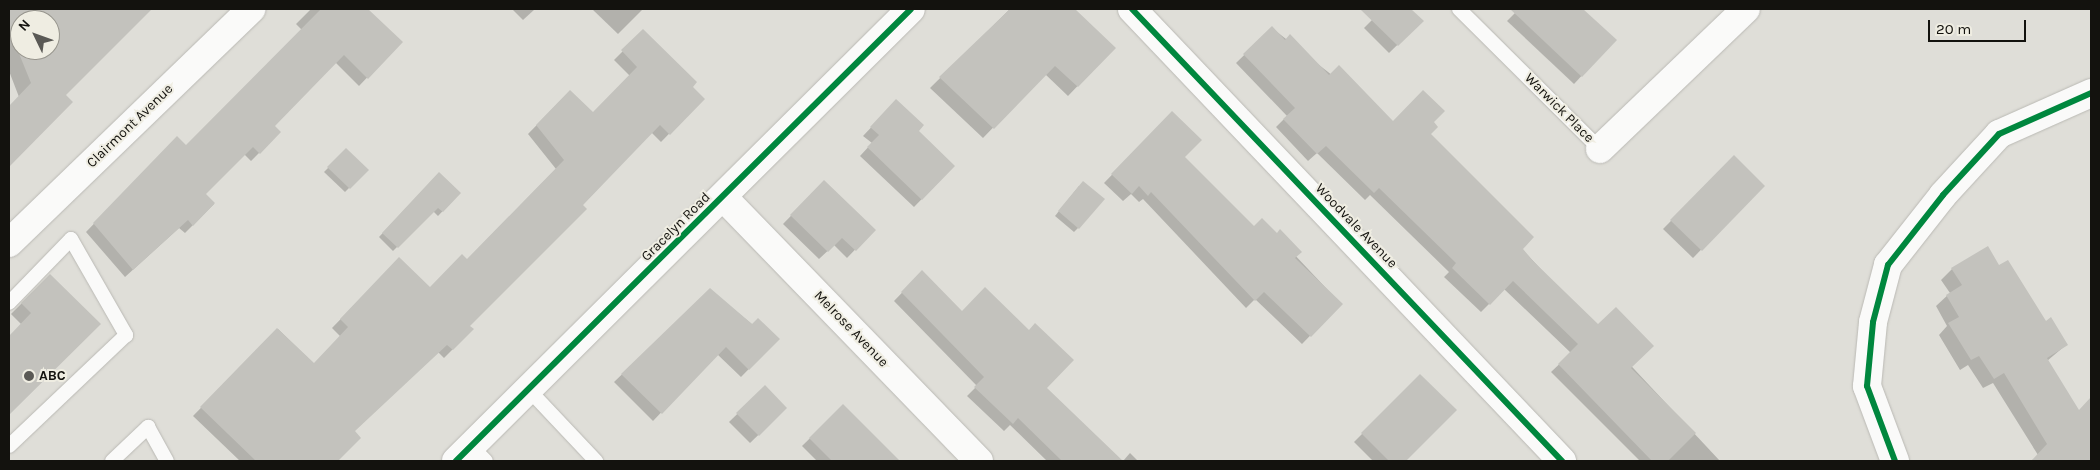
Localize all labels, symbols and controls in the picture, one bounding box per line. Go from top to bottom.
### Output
north arrow [10,10,60,60]
scale bar [1930,10,2028,42]
text: N [15,16,34,35]
text: 20 m [1936,20,1971,38]
street label: Warwick Place [1521,70,1597,146]
street label: Clairmont Avenue [83,81,177,171]
street label: Woodvale Avenue [1311,180,1401,272]
street label: Gracelyn Road [638,189,714,265]
street label: Melrose Avenue [810,287,892,371]
place label: ABC [39,368,66,384]
marker: ABC [23,370,35,382]

